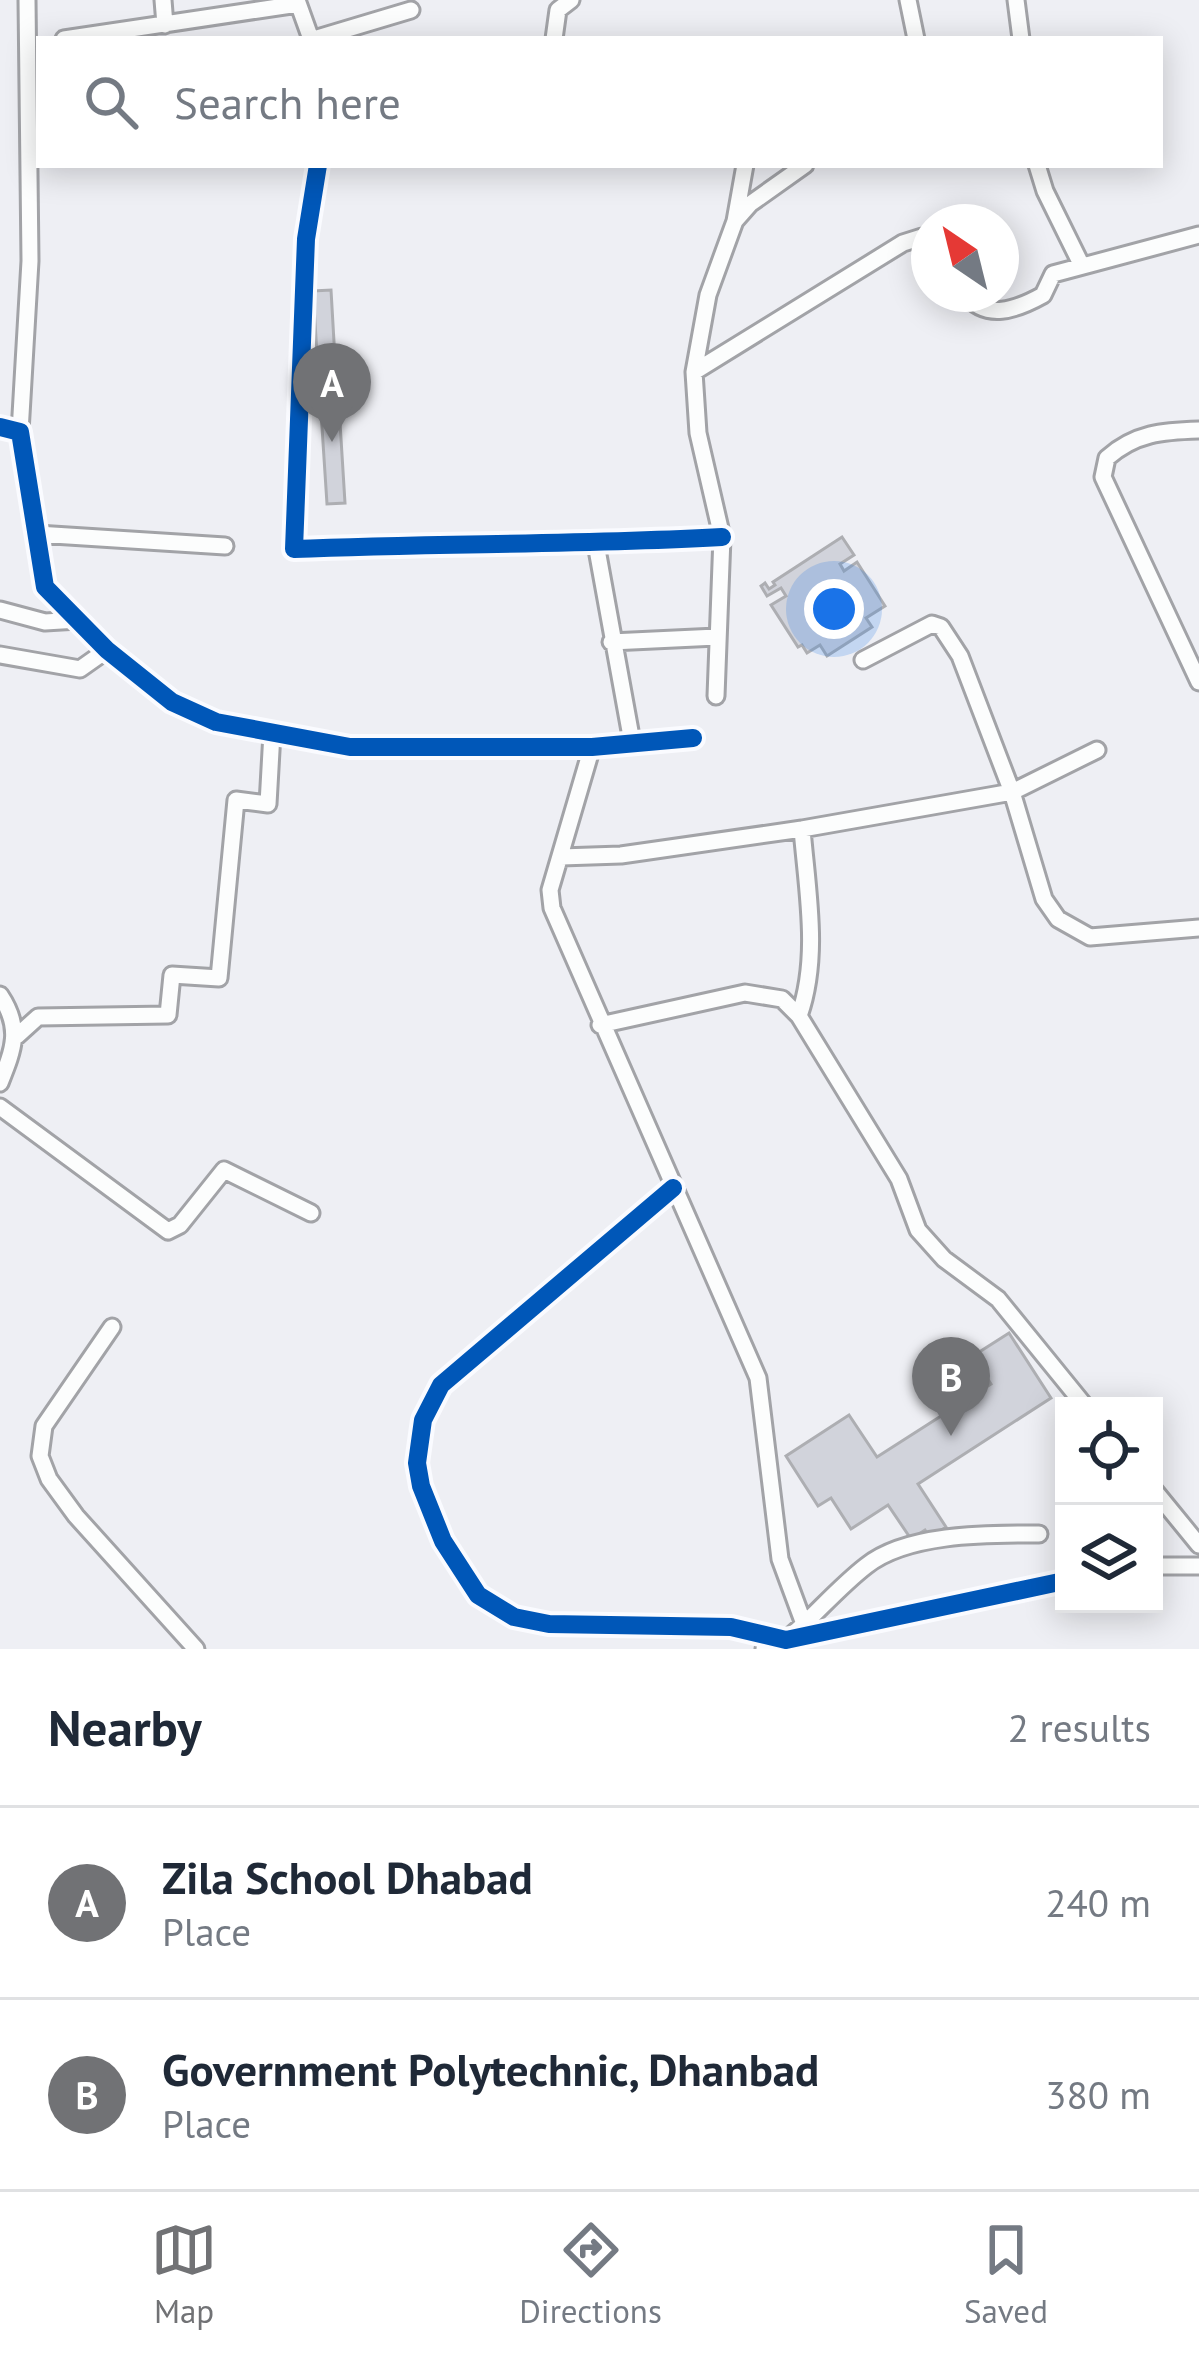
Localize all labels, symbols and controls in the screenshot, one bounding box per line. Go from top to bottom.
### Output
search box [36,36,1163,168]
icon: search [78,69,144,135]
text: Search here [174,73,401,131]
north arrow [911,204,1019,312]
pin: A [293,343,371,442]
your location [804,579,864,639]
pin: B [912,1337,990,1436]
map controls [1055,1397,1163,1613]
button: locate [1055,1397,1163,1505]
button: layers [1055,1505,1163,1613]
text: Nearby [48,1694,202,1760]
text: 2 results [1008,1702,1151,1753]
text: Zila School Dhabad [162,1848,533,1906]
text: A [75,1877,99,1928]
text: 240 m [1045,1877,1151,1928]
text: Place [162,1906,251,1957]
text: Government Polytechnic, Dhanbad [162,2040,819,2098]
text: B [75,2069,99,2120]
text: 380 m [1045,2069,1151,2120]
text: Place [162,2098,251,2149]
tab: Map [151,2217,217,2332]
tab: Directions [519,2217,662,2332]
tab: Saved [964,2217,1048,2332]

